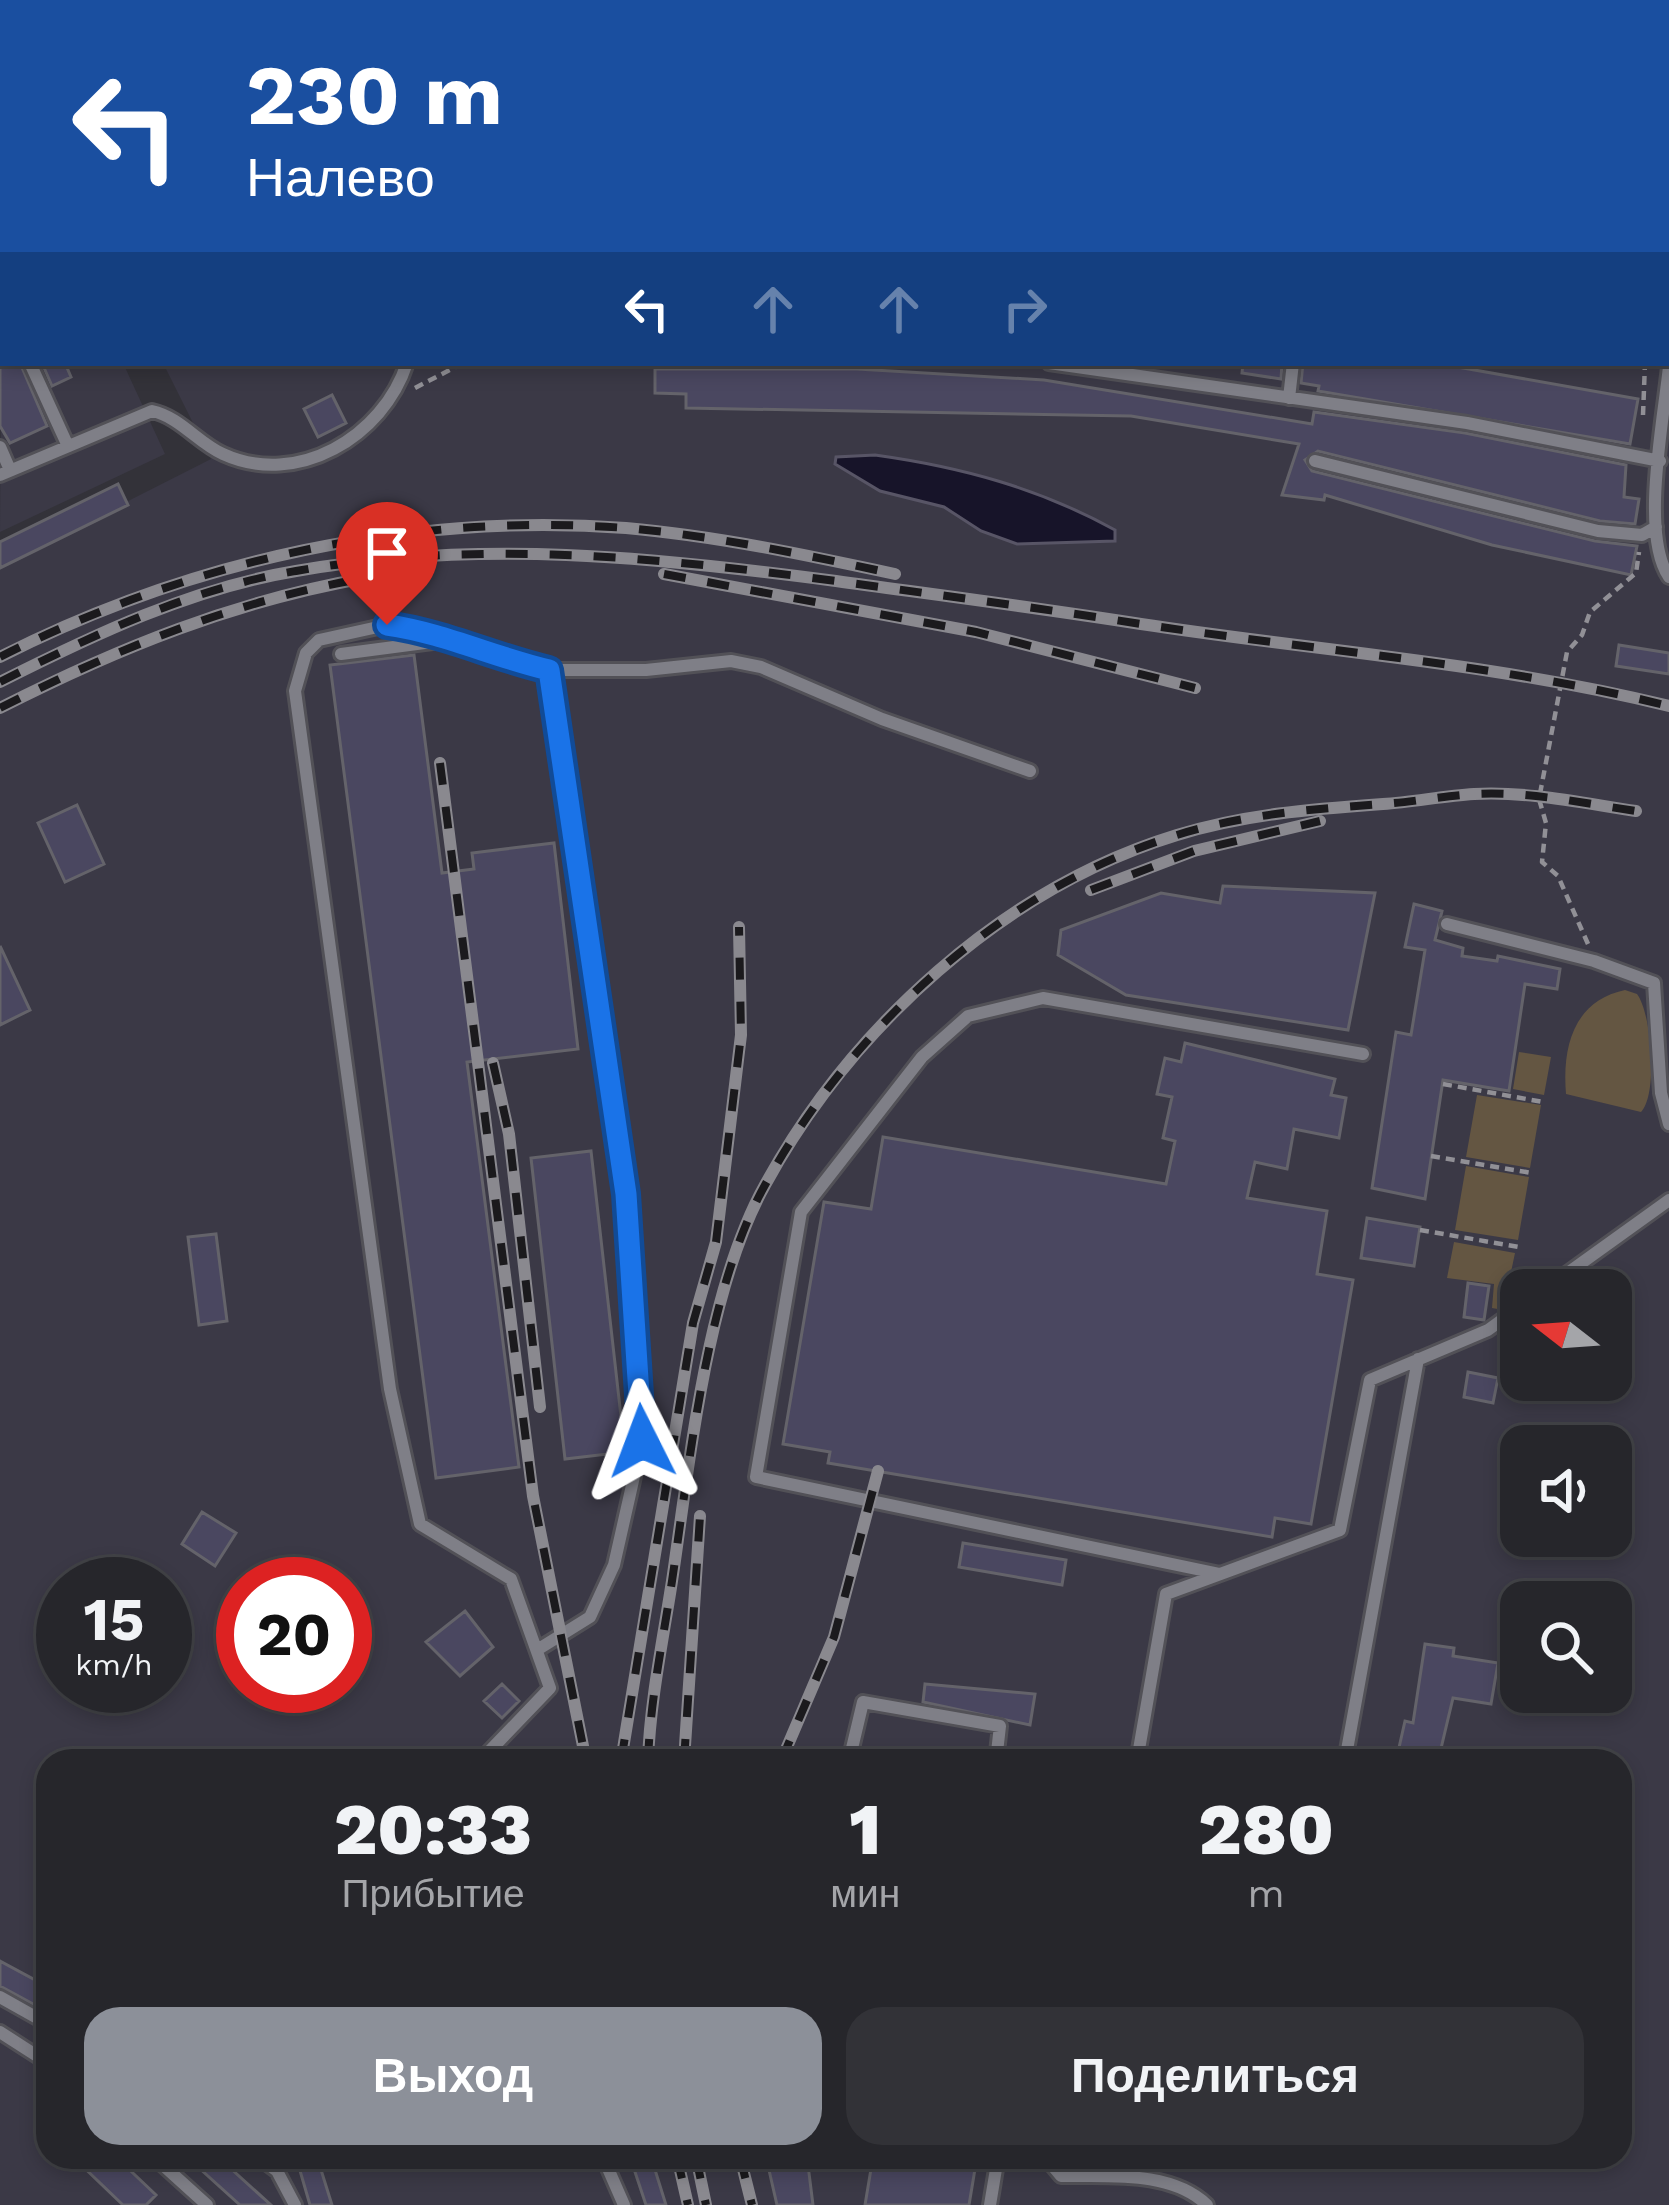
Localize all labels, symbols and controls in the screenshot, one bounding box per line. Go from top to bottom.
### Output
text: 230 m [246,46,503,144]
icon: left [48,48,204,204]
text: Налево [246,146,435,209]
icon: left [614,276,680,342]
icon: ahead [740,276,806,342]
icon: ahead [866,276,932,342]
icon: right [992,276,1058,342]
pin [336,502,438,625]
icon: arrive [354,520,420,586]
north arrow [1500,1269,1632,1401]
map controls [1500,1269,1632,1713]
position arrow [579,1378,705,1504]
button: sound [1500,1425,1632,1557]
speed limit sign: 20 [216,1557,372,1713]
button: search [1500,1581,1632,1713]
text: 15 [84,1584,144,1655]
text: km/h [75,1647,153,1682]
text: 20:33 [334,1787,532,1871]
text: 1 [849,1787,881,1871]
text: 280 [1198,1787,1334,1871]
text: Прибытие [341,1871,525,1916]
text: мин [830,1871,900,1916]
text: m [1248,1871,1285,1916]
button: Выход [84,2007,822,2145]
button: Поделиться [846,2007,1584,2145]

